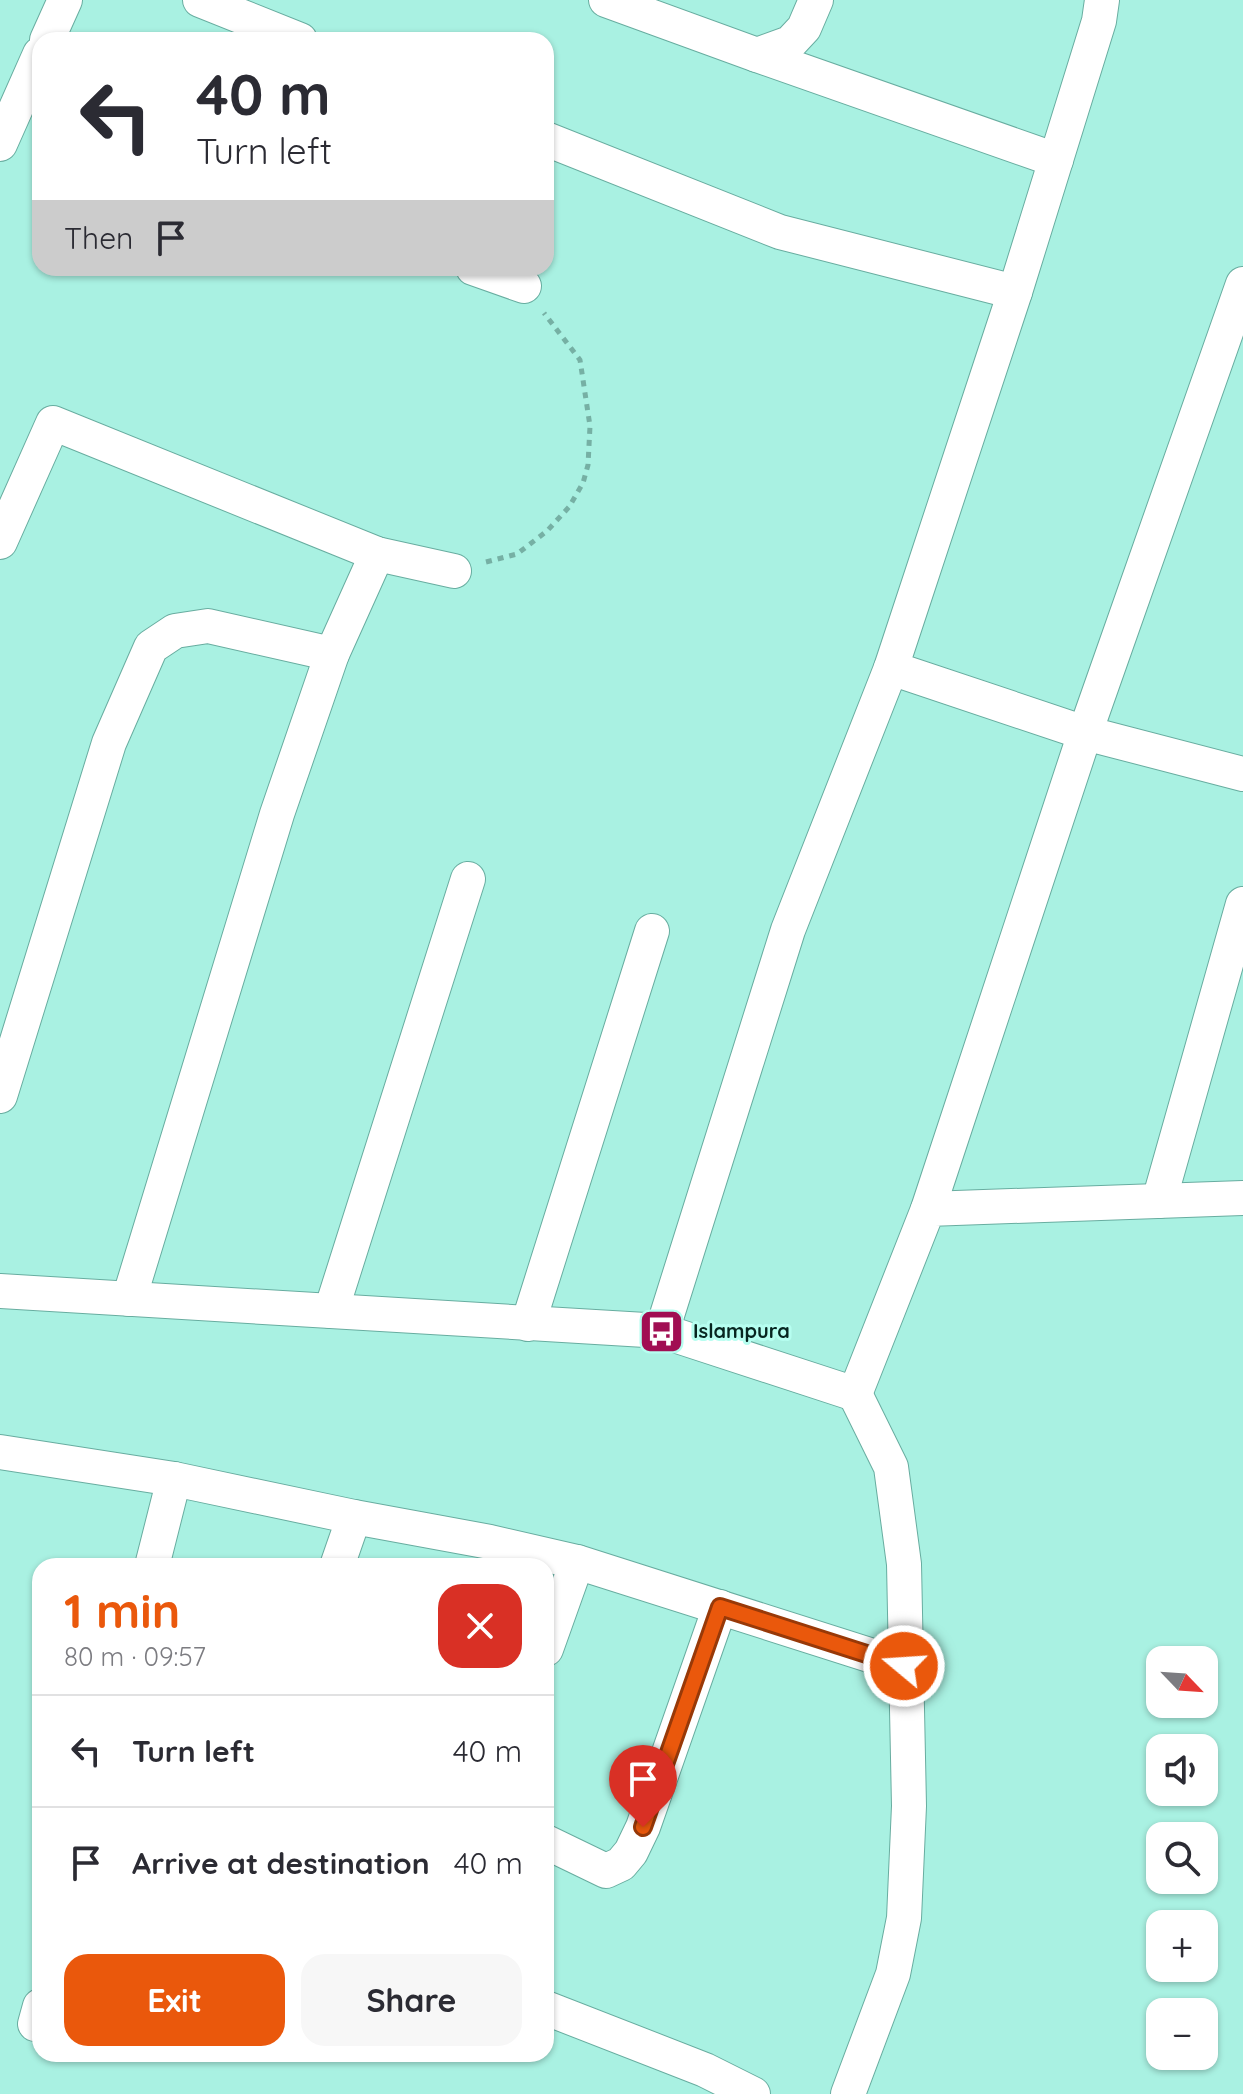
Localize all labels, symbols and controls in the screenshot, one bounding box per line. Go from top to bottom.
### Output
text: 40 m [196,59,331,129]
icon: left [64,64,168,168]
text: Turn left [196,128,332,173]
icon: arrive [149,216,193,260]
text: Then [64,219,133,257]
bus stop icon: Islampura [638,1307,686,1355]
place label: Islampura [693,1318,790,1343]
text: 1 min [64,1580,180,1640]
button: close [438,1584,522,1668]
position arrow [862,1624,946,1708]
text: 80 m · 09:57 [64,1640,206,1673]
north arrow [1146,1646,1218,1718]
map controls [1146,1646,1218,2070]
icon: left [64,1729,108,1773]
text: Turn left [132,1732,255,1770]
text: 40 m [453,1732,522,1770]
button: sound [1146,1734,1218,1806]
pin [609,1745,677,1827]
icon: arrive [621,1757,665,1801]
button: search [1146,1822,1218,1894]
icon: arrive [64,1841,108,1885]
text: Arrive at destination [132,1844,430,1882]
text: 40 m [454,1844,523,1882]
button: + [1146,1910,1218,1982]
button: Exit [64,1954,285,2046]
button: Share [301,1954,522,2046]
button: − [1146,1998,1218,2070]

